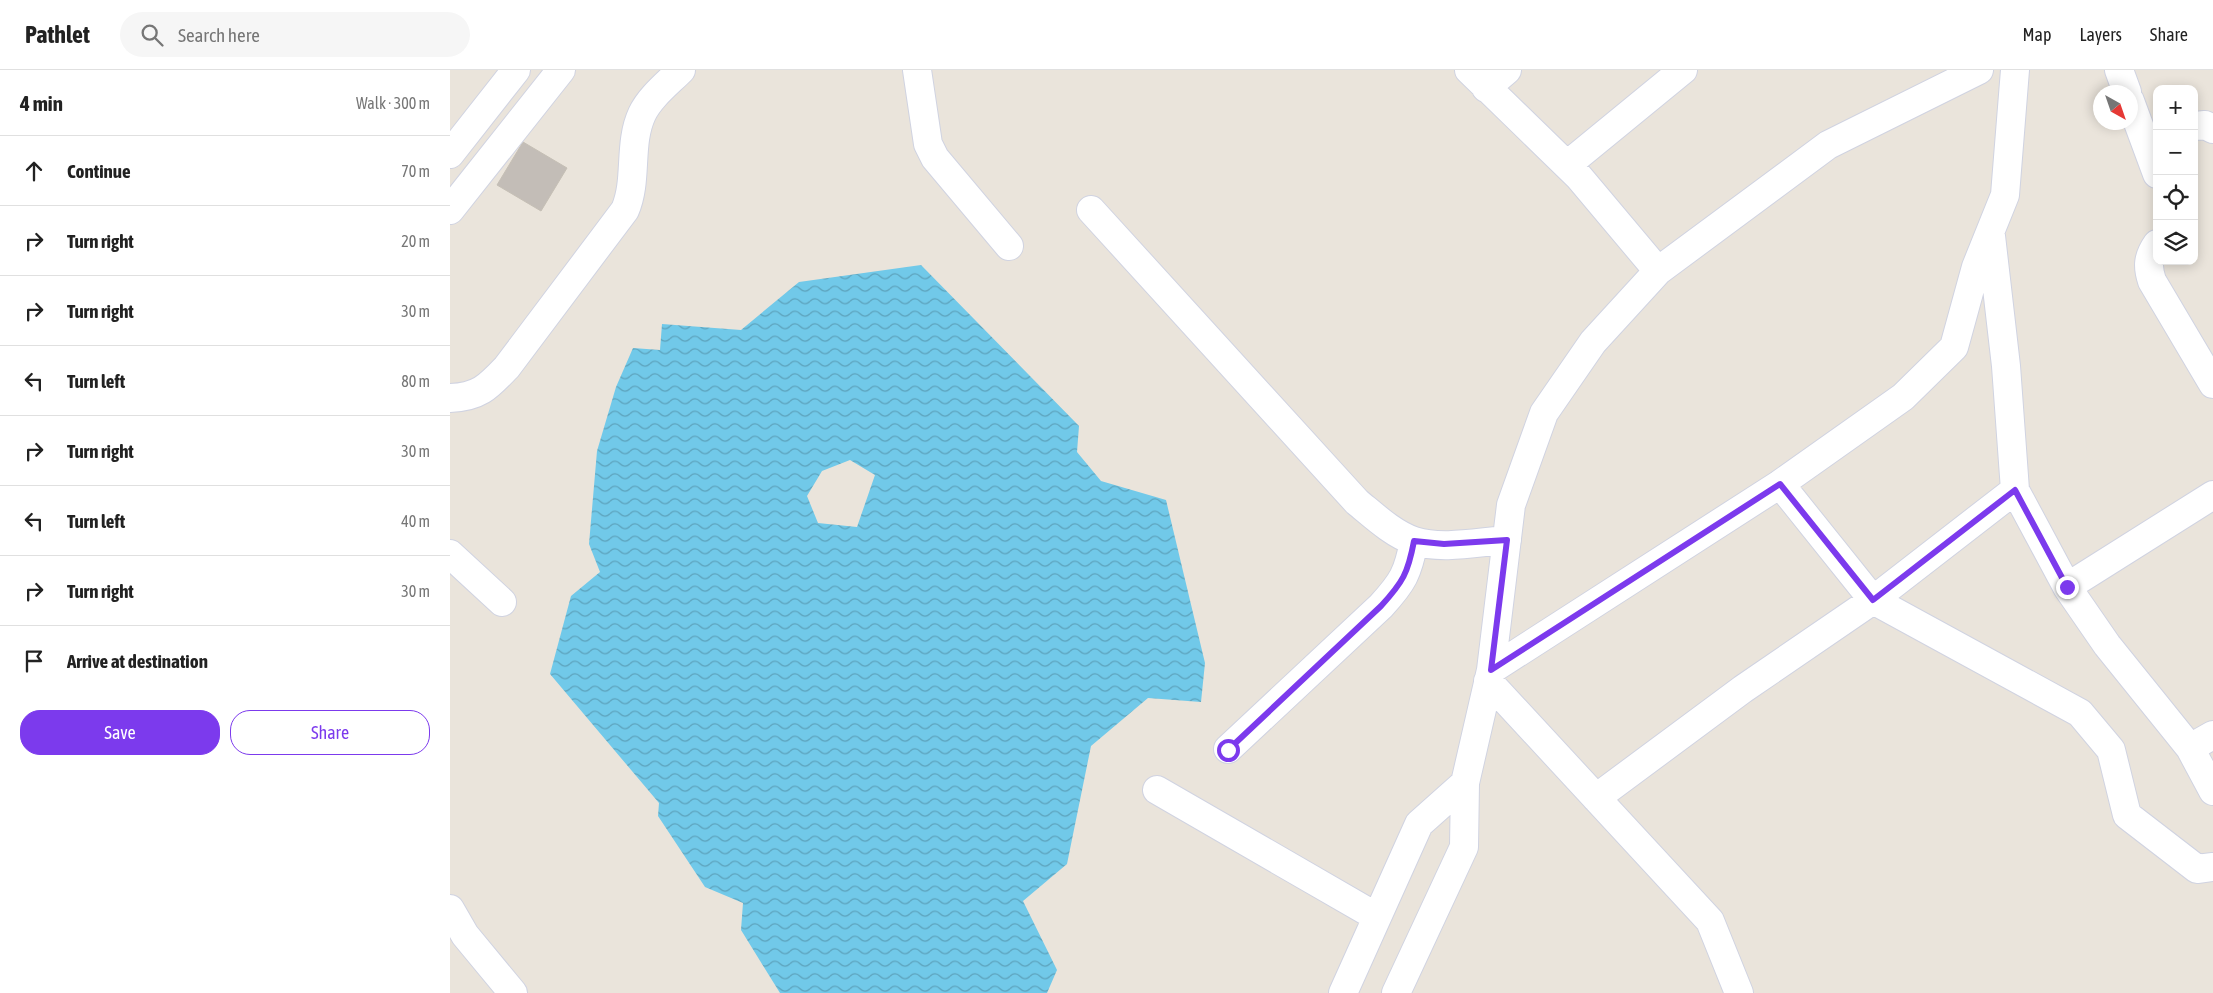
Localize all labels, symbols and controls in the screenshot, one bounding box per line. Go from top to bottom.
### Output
search box [120,12,470,57]
text: Pathlet [25,21,90,48]
icon: search [138,21,166,49]
text: Search here [178,24,260,46]
text: Map [2022,24,2051,45]
text: Layers [2079,24,2122,45]
text: Share [2150,24,2188,45]
north arrow [2093,85,2138,130]
map controls [2153,85,2198,265]
button: + [2153,85,2198,130]
text: 4 min [20,91,63,115]
text: Walk · 300 m [356,94,430,112]
button: − [2153,130,2198,175]
icon: ahead [20,157,48,185]
text: Continue [67,160,131,182]
text: 70 m [401,162,430,180]
button: locate [2153,175,2198,220]
button: layers [2153,220,2198,265]
icon: right [20,227,48,255]
text: Turn right [67,230,134,252]
text: 20 m [401,232,430,250]
icon: right [20,297,48,325]
text: Turn right [67,300,134,322]
text: 30 m [401,302,430,320]
icon: left [20,367,48,395]
text: Turn left [67,370,125,392]
text: 80 m [401,372,430,390]
icon: right [20,437,48,465]
text: Turn right [67,440,134,462]
text: 30 m [401,442,430,460]
icon: left [20,507,48,535]
text: Turn left [67,510,125,532]
text: 40 m [401,512,430,530]
route end [2056,576,2079,599]
icon: right [20,577,48,605]
text: Turn right [67,580,134,602]
text: 30 m [401,582,430,600]
icon: arrive [20,647,48,675]
text: Arrive at destination [67,650,208,672]
button: Save [20,710,220,755]
button: Share [230,710,430,755]
route start [1217,739,1240,762]

